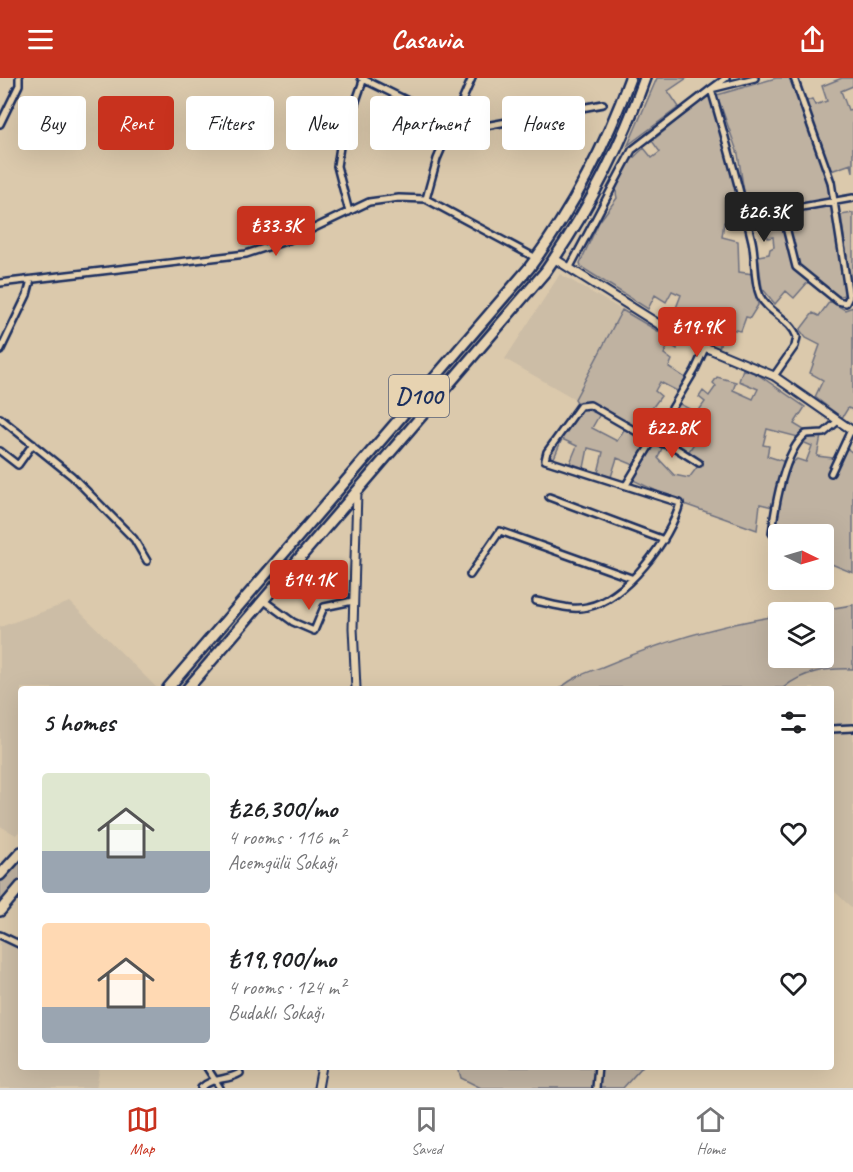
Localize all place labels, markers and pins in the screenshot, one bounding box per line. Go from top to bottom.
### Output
pin: ₺26.3K [715,192,813,243]
pin: ₺33.3K [227,206,325,257]
pin: ₺19.9K [648,307,746,358]
pin: ₺22.8K [623,408,721,459]
pin: ₺14.1K [260,560,358,611]

